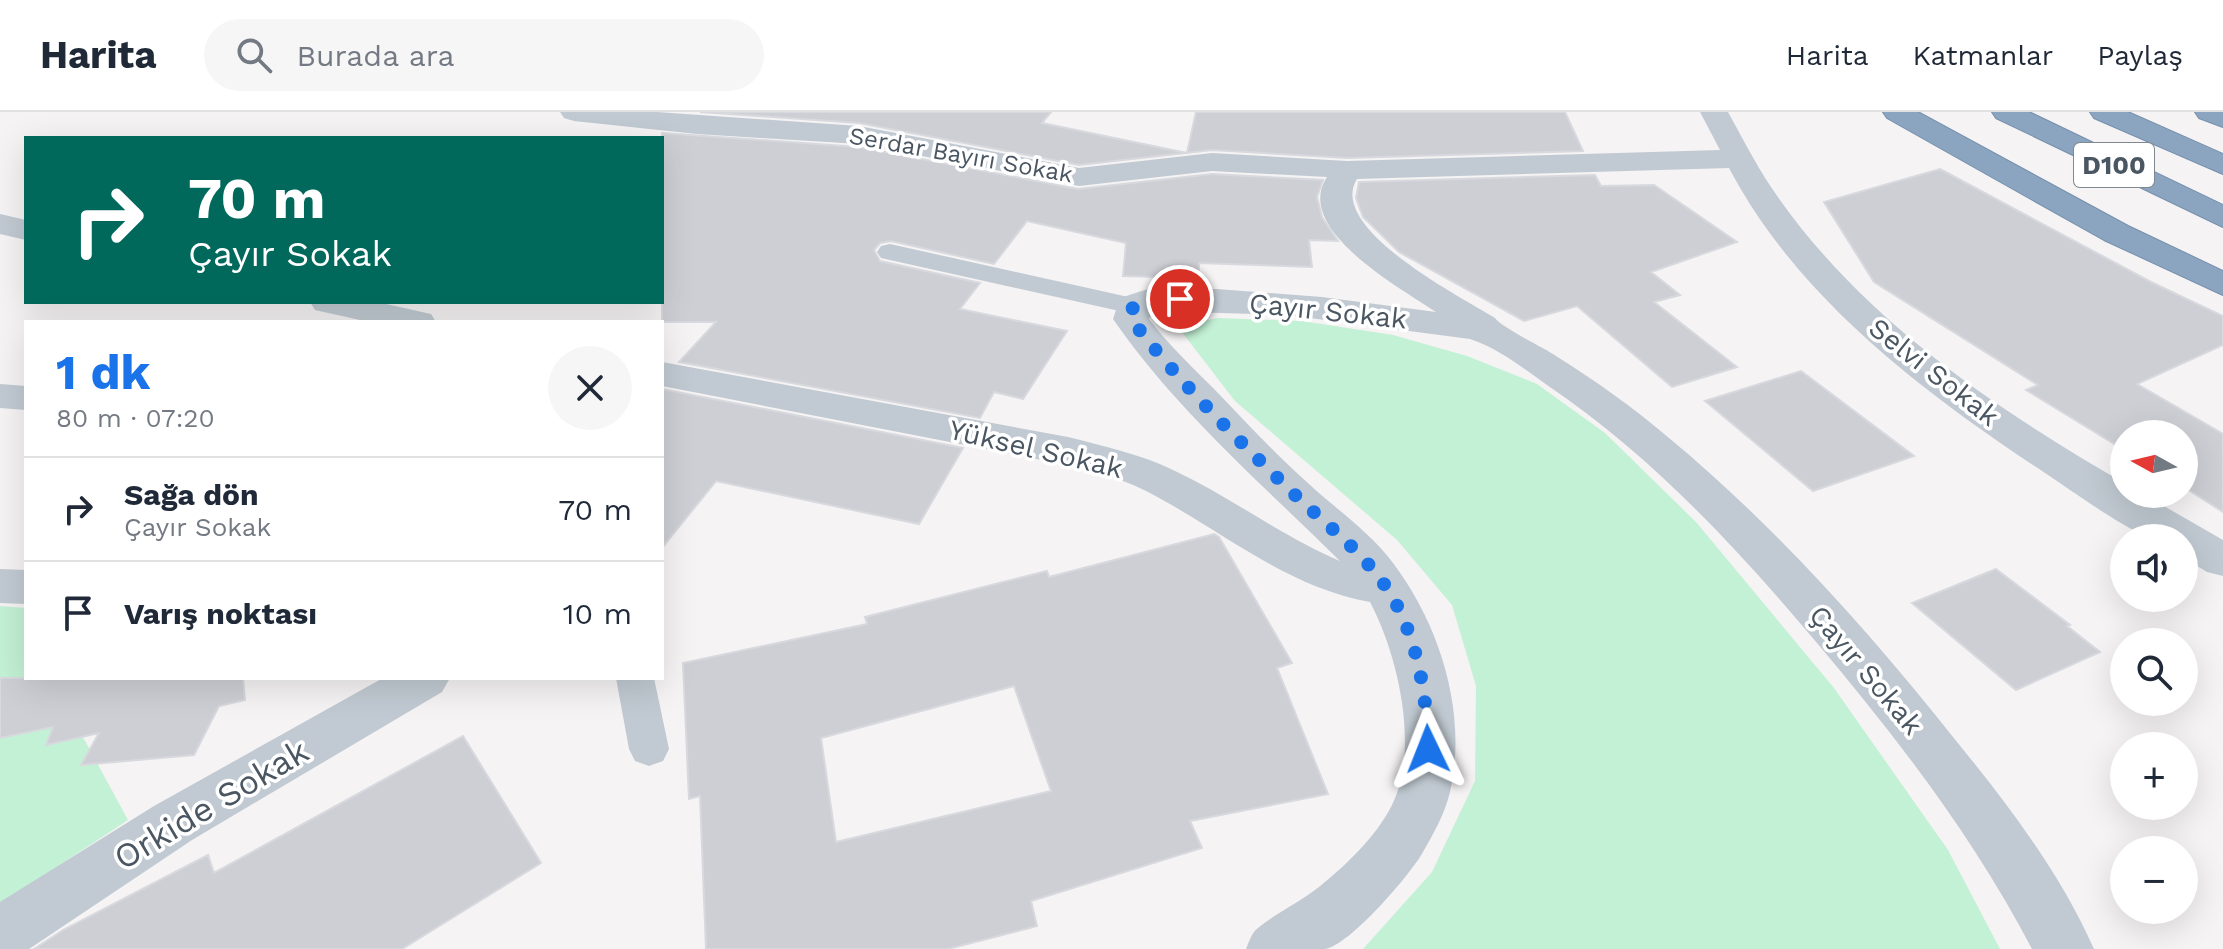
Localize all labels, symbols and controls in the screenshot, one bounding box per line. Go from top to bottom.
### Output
search box [204,19,764,91]
text: Harita [40,33,156,77]
icon: search [232,33,276,77]
text: Burada ara [296,38,454,73]
text: Harita [1786,39,1869,72]
text: Katmanlar [1913,39,2053,72]
text: Paylaş [2097,39,2183,72]
street label: Serdar Bayırı Sokak [847,122,1075,189]
road number: D100 [2074,143,2154,187]
text: 70 m [188,166,325,232]
icon: right [56,168,160,272]
text: Çayır Sokak [188,233,392,275]
pin [1146,265,1214,333]
icon: arrive [1158,277,1202,321]
street label: Çayır Sokak [1247,286,1409,336]
street label: Selvi Sokak [1862,311,2006,433]
text: 1 dk [56,344,150,401]
button: close [548,346,632,430]
text: 80 m · 07:20 [56,403,215,433]
street label: Yüksel Sokak [946,413,1126,485]
north arrow [2110,420,2198,508]
map controls [2110,420,2198,924]
text: Sağa dön [124,477,259,512]
icon: right [56,487,100,531]
text: 70 m [558,492,632,527]
text: Çayır Sokak [124,512,271,542]
button: sound [2110,524,2198,612]
icon: arrive [56,591,100,635]
text: Varış noktası [124,596,317,631]
text: 10 m [563,596,632,631]
street label: Çayır Sokak [1802,599,1930,741]
button: search [2110,628,2198,716]
position arrow [1386,707,1470,791]
street label: Orkide Sokak [107,730,315,878]
button: + [2110,732,2198,820]
button: − [2110,836,2198,924]

